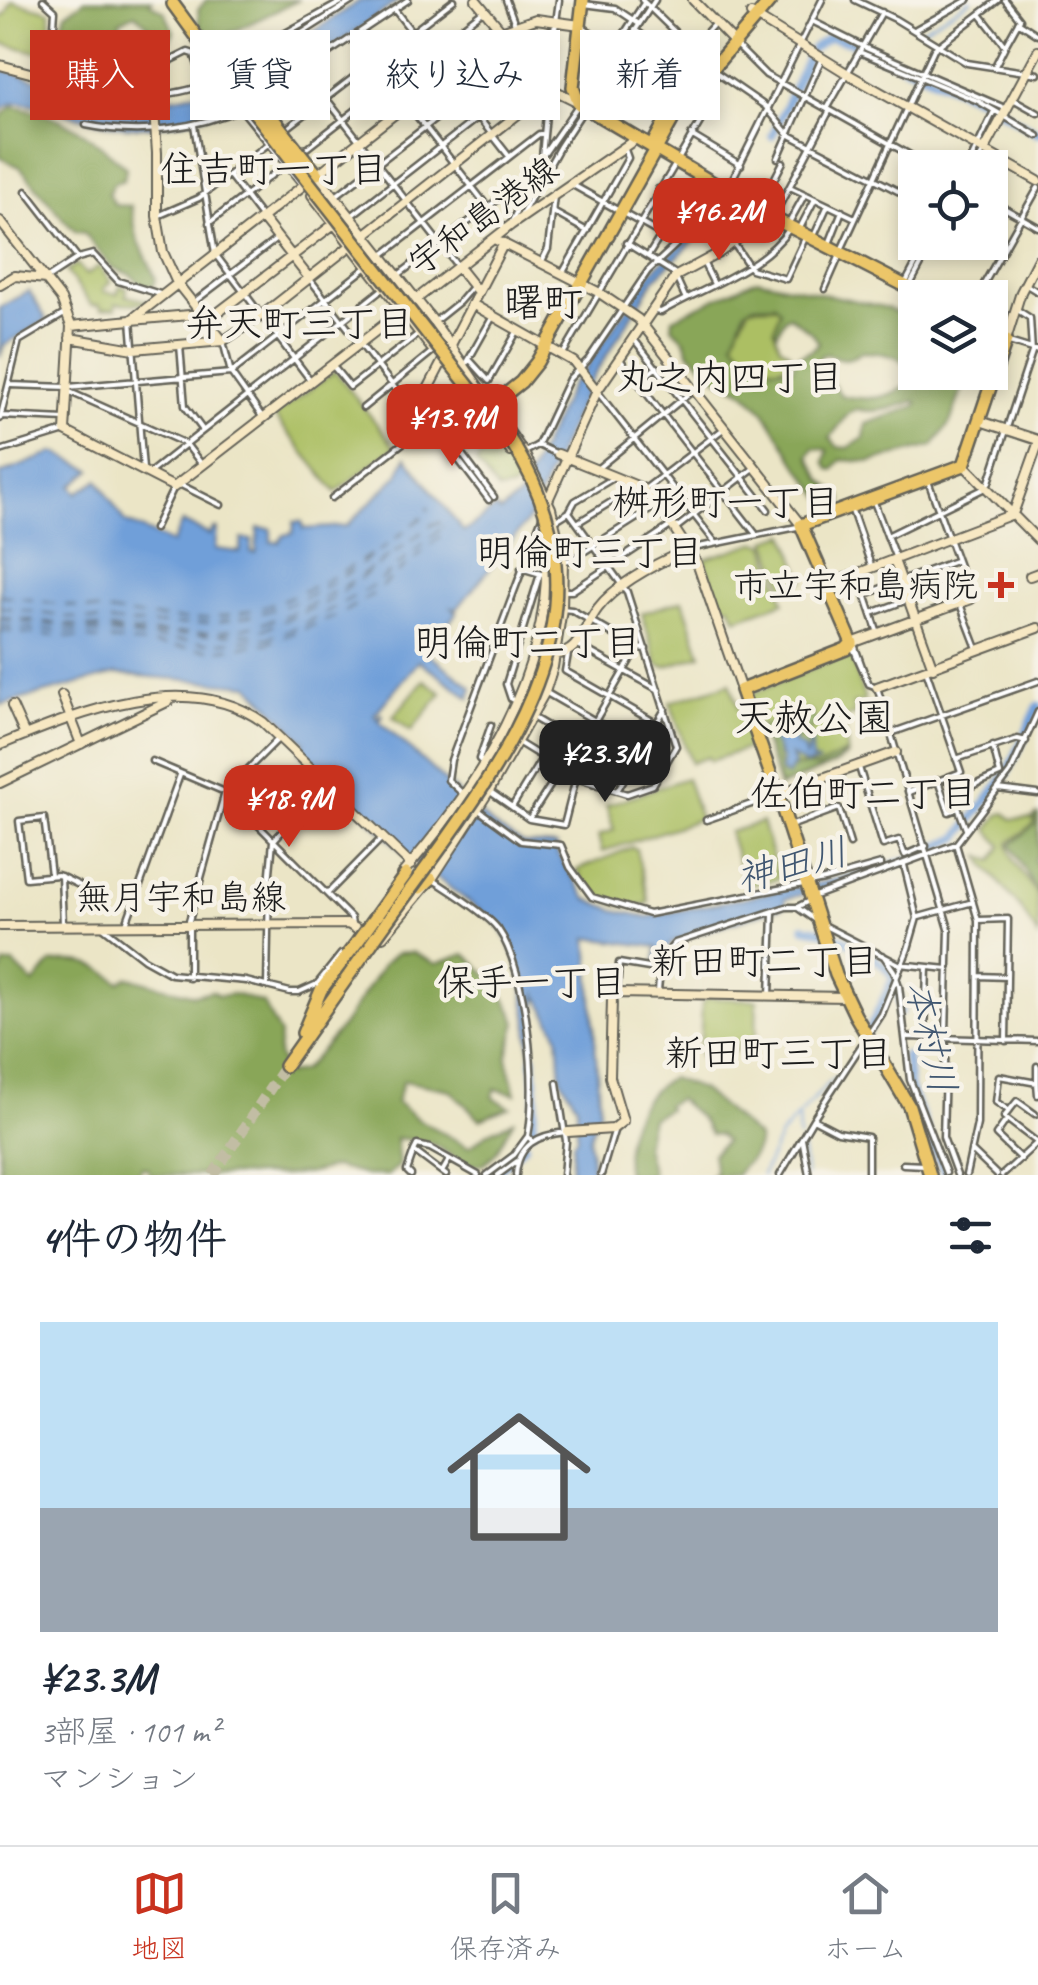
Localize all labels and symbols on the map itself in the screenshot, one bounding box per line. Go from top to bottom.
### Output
district label: 住吉町一丁目 [160,146,388,193]
street label: 宇和島港線 [399,146,567,286]
pin: ¥16.2M [638,178,800,263]
district label: 曙町 [503,278,583,328]
district label: 弁天町三丁目 [186,300,414,347]
district label: 丸之内四丁目 [616,354,844,401]
pin: ¥13.9M [371,384,533,469]
district label: 桝形町一丁目 [612,479,840,526]
district label: 明倫町三丁目 [476,529,704,576]
place label: 市立宇和島病院 [733,563,978,608]
marker: 市立宇和島病院 [988,572,1014,598]
district label: 明倫町二丁目 [414,619,642,666]
district label: 天赦公園 [734,693,894,743]
pin: ¥23.3M [524,720,686,805]
pin: ¥18.9M [208,765,370,850]
district label: 佐伯町二丁目 [750,770,978,817]
water label: 神田川 [731,828,853,902]
street label: 無月宇和島線 [76,875,286,920]
district label: 新田町二丁目 [651,938,879,985]
district label: 保手一丁目 [437,959,627,1006]
water label: 本村川 [895,976,967,1098]
district label: 新田町三丁目 [665,1030,893,1077]

